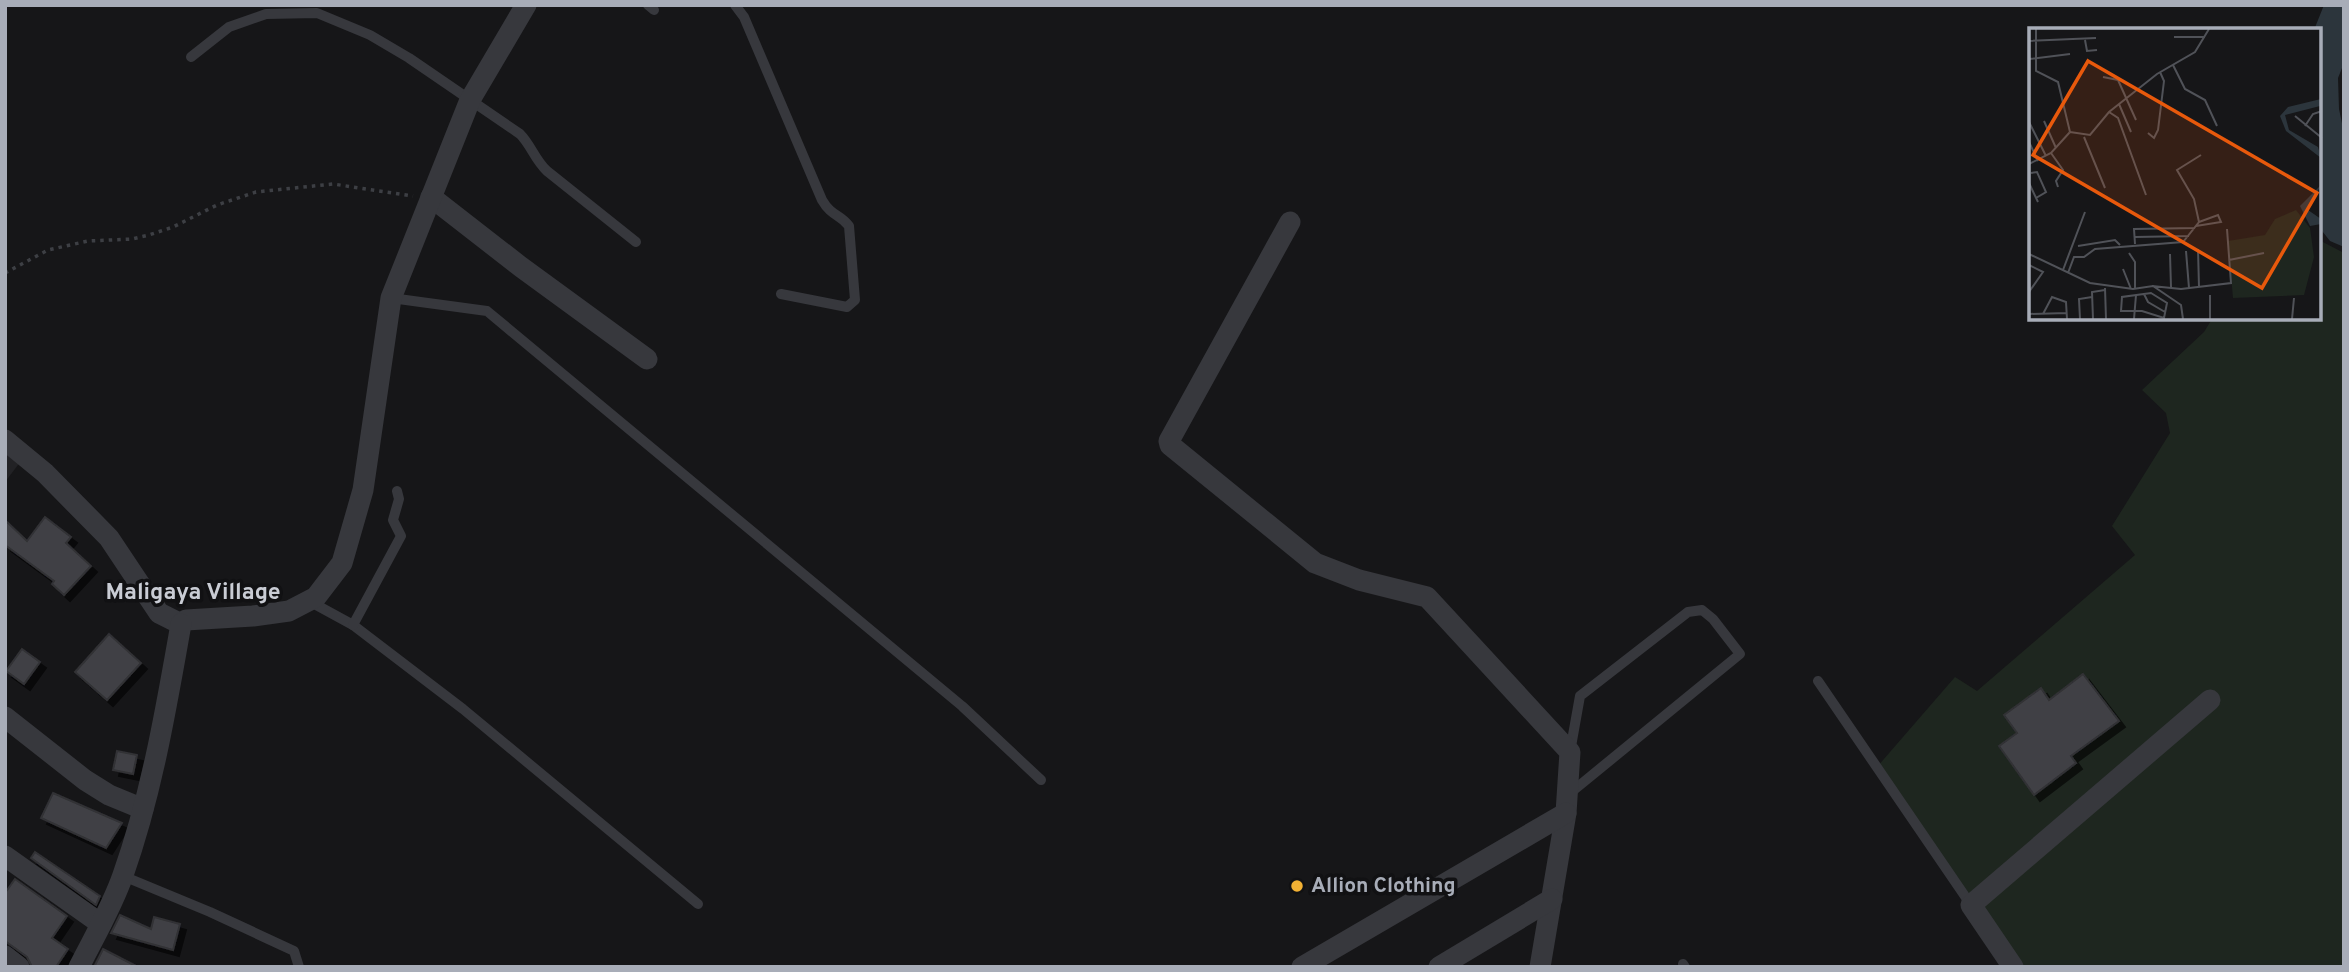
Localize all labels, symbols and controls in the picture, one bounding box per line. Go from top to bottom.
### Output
inset map [2029,28,2321,320]
district label: Maligaya Village [105,579,281,608]
place label: Allion Clothing [1311,873,1456,900]
marker: Allion Clothing [1289,878,1305,894]

